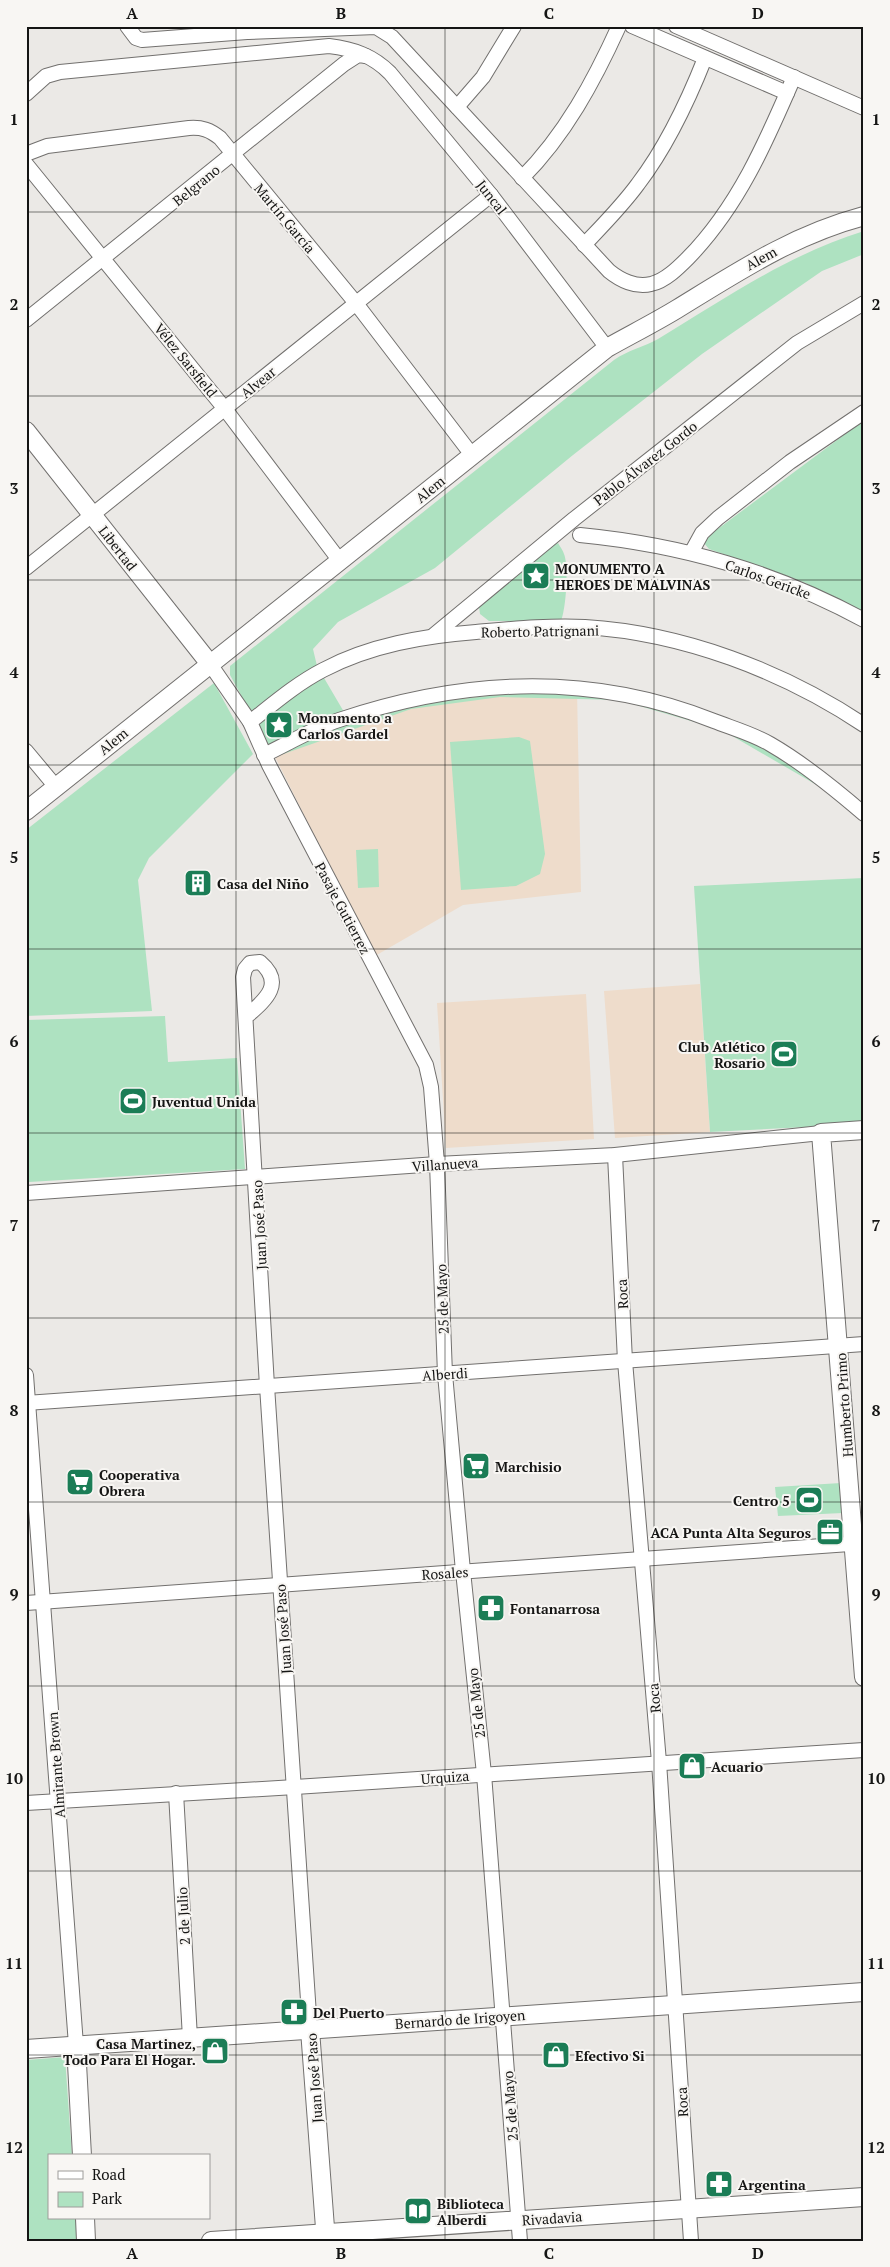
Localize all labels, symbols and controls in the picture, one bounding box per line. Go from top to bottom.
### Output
text: A [126,2,138,24]
text: B [336,2,346,24]
text: C [544,2,554,24]
text: D [752,2,764,24]
text: 1 [9,108,19,130]
text: 1 [871,108,881,130]
street label: Belgrano [168,160,224,210]
street label: Juncal [473,176,511,218]
street label: Martín García [250,179,320,257]
street label: Alem [742,242,780,274]
text: 2 [9,293,19,315]
text: 2 [871,293,881,315]
street label: Vélez Sarsfield [150,319,222,401]
street label: Alvear [236,362,280,402]
street label: Pablo Álvarez Gordo [589,416,701,510]
street label: Alem [411,471,449,507]
text: 3 [9,477,19,499]
text: 3 [871,477,881,499]
street label: Libertad [95,522,142,575]
street label: Carlos Gericke [723,555,813,603]
place label: MONUMENTO A HEROES DE MALVINAS [555,559,711,594]
place icon: MONUMENTO A HEROES DE MALVINAS [521,561,551,591]
street label: Roberto Patrignani [481,620,599,642]
text: 4 [9,661,19,683]
text: 4 [871,661,881,683]
place label: Monumento a Carlos Gardel [298,708,392,743]
place icon: Monumento a Carlos Gardel [264,710,294,740]
street label: Alem [94,723,132,759]
text: 5 [9,846,19,868]
text: 5 [871,846,881,868]
street label: Pasaje Gutierrez [311,859,375,957]
building icon: Casa del Niño [183,868,213,898]
place label: Casa del Niño [217,874,309,893]
text: 6 [9,1030,19,1052]
text: 6 [871,1030,881,1052]
place label: Club Atlético Rosario [678,1037,765,1072]
sports icon: Club Atlético Rosario [769,1039,799,1069]
sports icon: Juventud Unida [118,1086,148,1116]
place label: Juventud Unida [152,1092,256,1111]
street label: Villanueva [411,1152,479,1176]
street label: Juan José Paso [247,1179,271,1270]
text: 7 [9,1214,19,1236]
text: 7 [871,1214,881,1236]
street label: 25 de Mayo [431,1263,453,1334]
street label: Roca [612,1279,632,1309]
street label: Humberto Primo [831,1352,857,1458]
street label: Alberdi [421,1363,469,1385]
text: 8 [9,1399,19,1421]
text: 8 [871,1399,881,1421]
supermarket icon: Marchisio [461,1451,491,1481]
place label: Marchisio [495,1457,562,1476]
place label: Cooperativa Obrera [99,1465,180,1500]
supermarket icon: Cooperativa Obrera [65,1467,95,1497]
sports icon: Centro 5 [794,1485,824,1515]
place label: Centro 5 [733,1491,790,1510]
office icon: ACA Punta Alta Seguros [815,1517,845,1547]
place label: ACA Punta Alta Seguros [651,1523,811,1542]
street label: Rosales [421,1562,469,1584]
text: 9 [9,1583,19,1605]
street label: Juan José Paso [270,1583,296,1674]
text: 9 [871,1583,881,1605]
pharmacy icon: Fontanarrosa [476,1593,506,1623]
place label: Fontanarrosa [510,1599,600,1618]
street label: 25 de Mayo [463,1667,489,1739]
street label: Roca [643,1682,665,1714]
street label: Almirante Brown [43,1711,69,1819]
shop icon: Acuario [677,1751,707,1781]
place label: Acuario [711,1757,763,1776]
street label: Urquiza [420,1766,470,1788]
text: 10 [5,1767,23,1789]
text: 10 [867,1767,885,1789]
street label: 2 de Julio [172,1886,194,1945]
text: 11 [5,1952,23,1974]
text: 11 [867,1952,885,1974]
pharmacy icon: Del Puerto [279,1997,309,2027]
place label: Del Puerto [313,2003,384,2022]
street label: Bernardo de Irigoyen [394,2005,526,2033]
street label: Juan José Paso [301,2032,327,2123]
place label: Casa Martinez, Todo Para El Hogar. [63,2034,196,2069]
shop icon: Casa Martinez, Todo Para El Hogar. [200,2036,230,2066]
shop icon: Efectivo Si [541,2040,571,2070]
place label: Efectivo Si [575,2046,645,2065]
street label: 25 de Mayo [498,2070,522,2142]
street label: Roca [672,2087,692,2117]
text: 12 [5,2136,23,2158]
text: 12 [867,2136,885,2158]
legend [48,2154,210,2220]
text: Road [92,2164,125,2184]
pharmacy icon: Argentina [704,2169,734,2199]
place label: Argentina [738,2175,806,2194]
text: Park [92,2188,122,2208]
place label: Biblioteca Alberdi [437,2194,504,2229]
library icon: Biblioteca Alberdi [403,2196,433,2226]
street label: Rivadavia [521,2206,583,2230]
text: A [126,2242,138,2264]
text: B [336,2242,346,2264]
text: C [544,2242,554,2264]
text: D [752,2242,764,2264]

